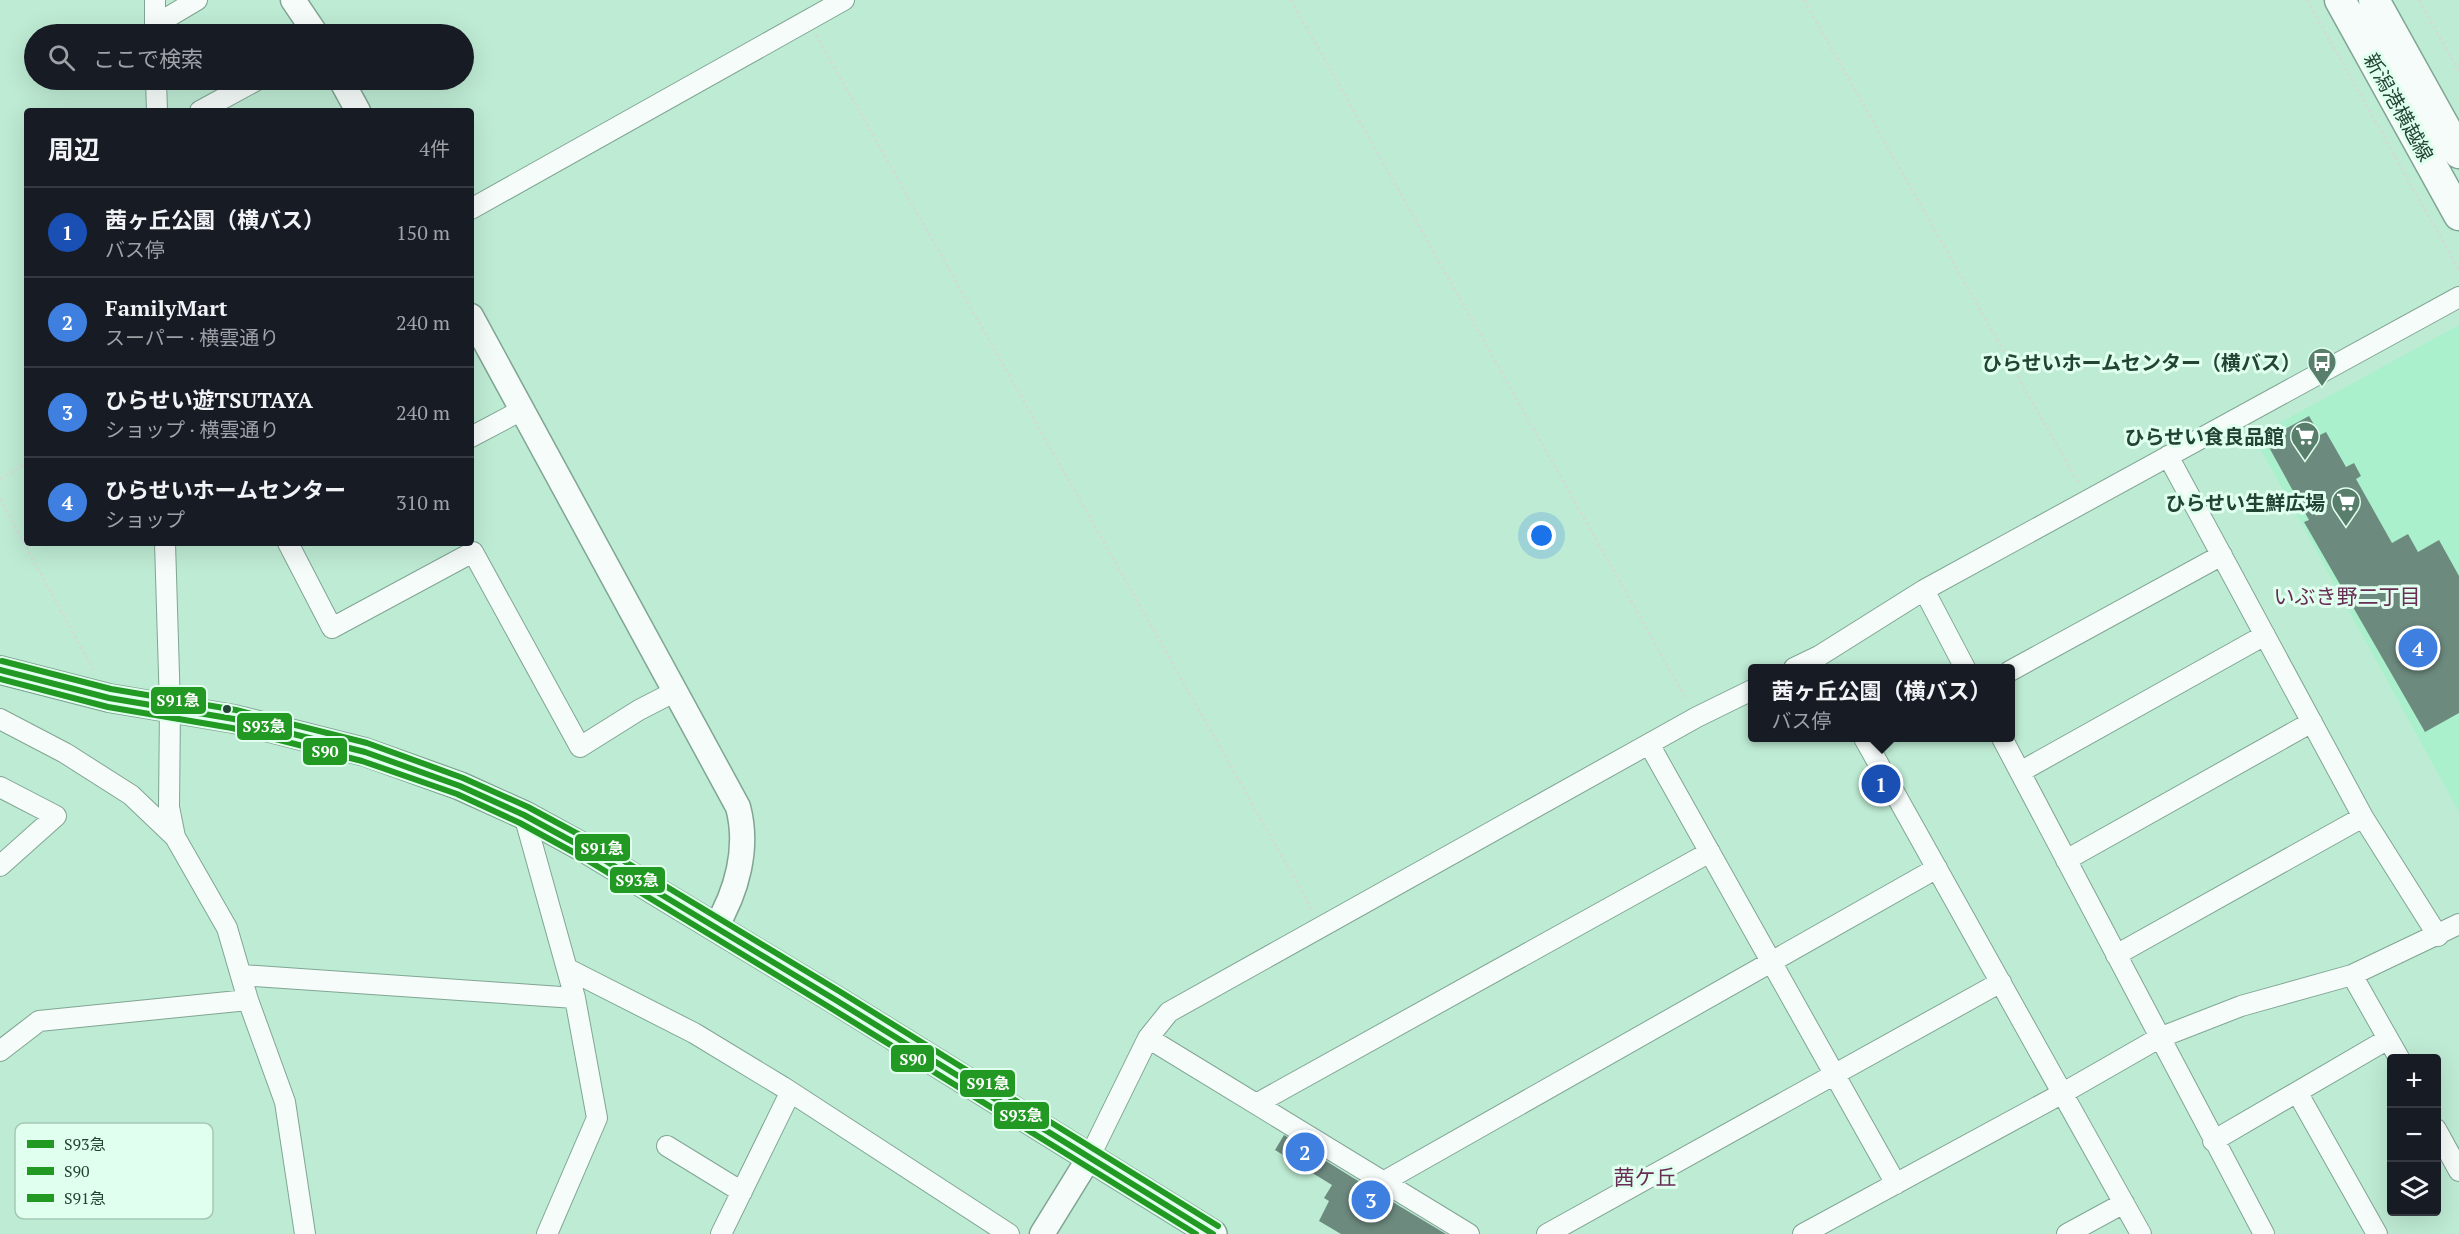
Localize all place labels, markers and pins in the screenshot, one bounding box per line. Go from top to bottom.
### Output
bus stop icon: ひらせいホームセンター（横バス） [2306,346,2338,388]
place label: ひらせいホームセンター（横バス） [1982,349,2301,376]
supermarket icon: ひらせい食良品館 [2289,420,2321,462]
place label: ひらせい食良品館 [2124,423,2284,450]
supermarket icon: ひらせい生鮮広場 [2330,486,2362,528]
place label: ひらせい生鮮広場 [2165,489,2325,516]
pin: 4 [2398,626,2438,670]
unlabelled marker [221,703,233,715]
pin: 1 [1862,762,1900,806]
pin: 2 [1286,1130,1324,1174]
pin: 3 [1352,1178,1390,1222]

